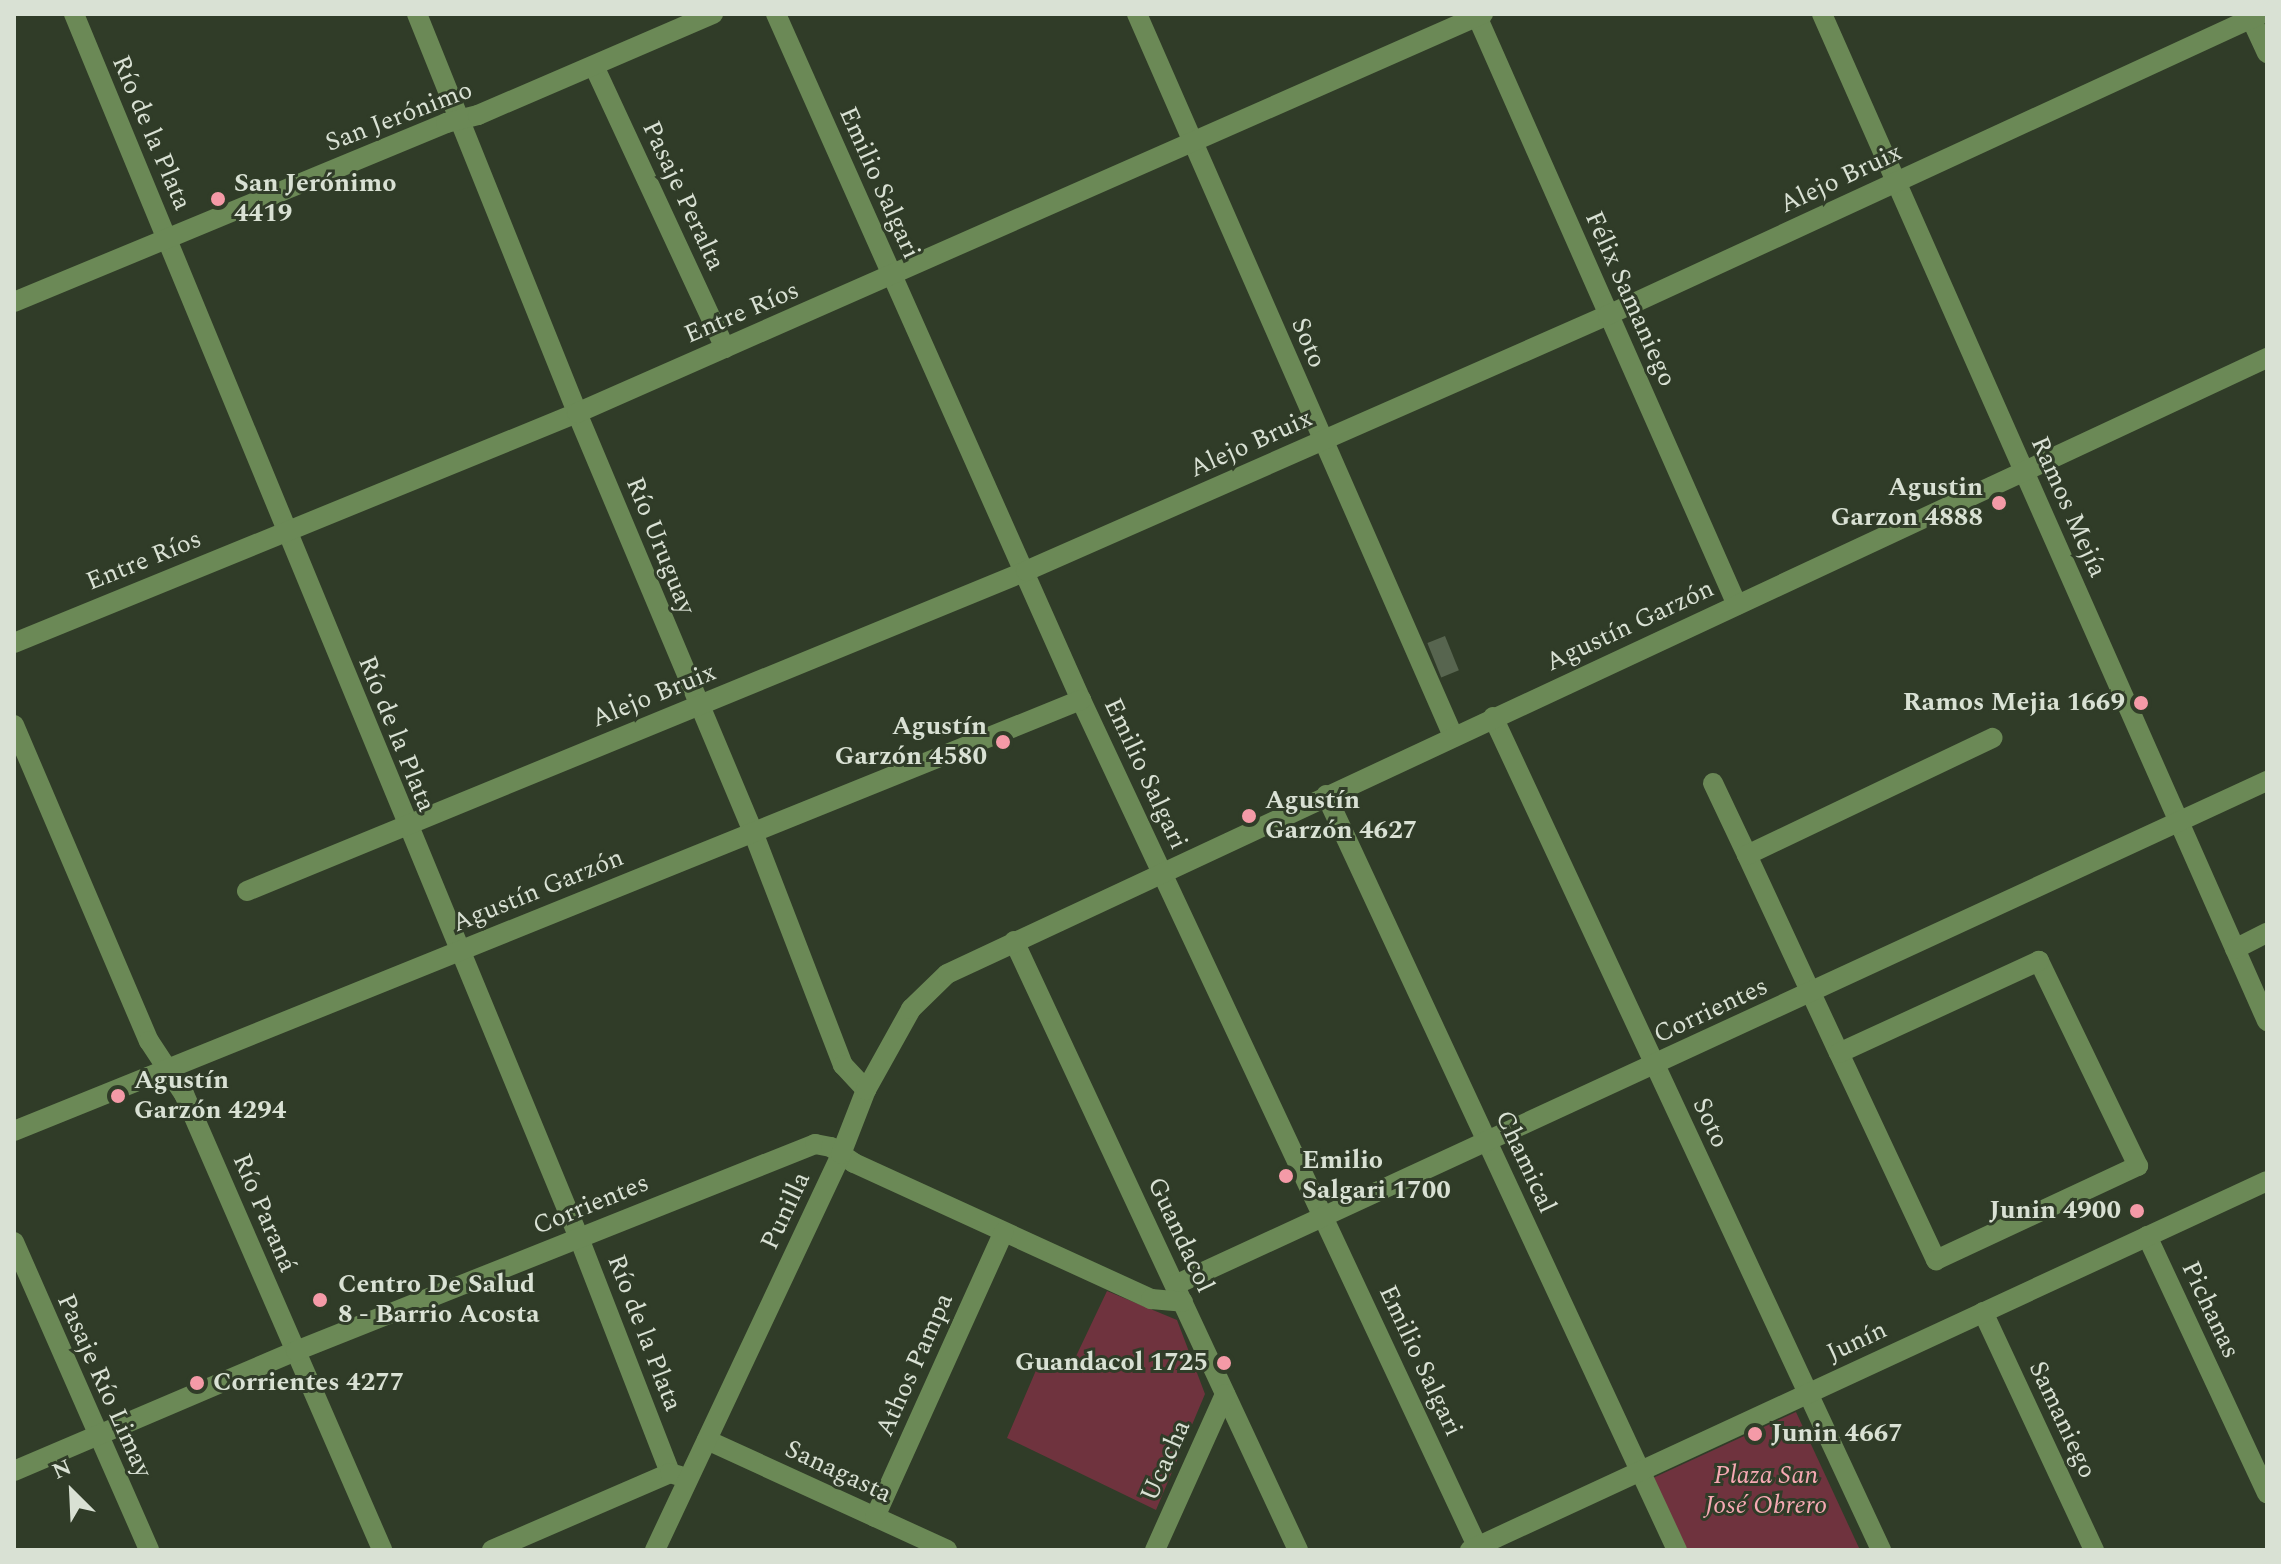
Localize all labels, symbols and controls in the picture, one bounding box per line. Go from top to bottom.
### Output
street label: Río de la Plata [104,51,198,215]
street label: San Jerónimo [321,75,477,159]
street label: Emilio Salgari [832,102,926,264]
street label: Pasaje Peralta [635,116,731,276]
street label: Alejo Bruix [1775,137,1907,221]
place label: San Jerónimo 4419 [234,168,396,230]
marker: San Jerónimo 4419 [209,190,227,208]
street label: Félix Samaniego [1577,206,1683,392]
street label: Entre Ríos [680,275,804,351]
street label: Soto [1284,313,1332,373]
street label: Alejo Bruix [1185,403,1317,485]
street label: Ramos Mejía [2023,432,2113,582]
place label: Agustin Garzon 4888 [1831,472,1983,534]
street label: Río Uruguay [618,473,702,619]
marker: Agustin Garzon 4888 [1990,494,2008,512]
street label: Entre Ríos [82,524,206,598]
street label: Agustín Garzón [1541,573,1719,679]
street label: Río de la Plata [351,652,441,816]
street label: Alejo Bruix [587,657,721,735]
place label: Ramos Mejia 1669 [1903,687,2125,719]
street label: Emilio Salgari [1096,693,1194,855]
marker: Ramos Mejia 1669 [2132,694,2150,712]
place label: Agustín Garzón 4580 [835,711,987,772]
marker: Agustín Garzón 4580 [994,733,1012,751]
place label: Agustín Garzón 4627 [1265,785,1417,846]
marker: Agustín Garzón 4627 [1240,807,1258,825]
street label: Agustín Garzón [448,842,628,940]
street label: Corrientes [1649,971,1773,1051]
place label: Agustín Garzón 4294 [134,1065,286,1126]
marker: Agustín Garzón 4294 [109,1087,127,1105]
street label: Soto [1685,1093,1735,1153]
street label: Chamical [1488,1106,1562,1218]
place label: Emilio Salgari 1700 [1302,1145,1451,1206]
street label: Río Paraná [225,1149,303,1277]
street label: Punilla [754,1167,818,1255]
marker: Emilio Salgari 1700 [1277,1167,1295,1185]
street label: Corrientes [528,1168,654,1242]
street label: Guandacol [1140,1172,1220,1298]
place label: Junin 4900 [1989,1195,2121,1227]
marker: Junin 4900 [2128,1202,2146,1220]
street label: Río de la Plata [600,1250,688,1416]
street label: Pichanas [2174,1256,2246,1364]
place label: Centro De Salud 8 - Barrio Acosta [338,1269,540,1330]
street label: Emilio Salgari [1371,1280,1469,1442]
street label: Pasaje Río Limay [50,1289,158,1483]
marker: Centro De Salud 8 - Barrio Acosta [309,1289,331,1311]
street label: Athos Pampa [870,1289,960,1441]
street label: Junín [1822,1315,1892,1369]
place label: Guandacol 1725 [1015,1347,1208,1379]
marker: Guandacol 1725 [1215,1354,1233,1372]
street label: Samaniego [2021,1356,2103,1484]
place label: Corrientes 4277 [213,1367,404,1399]
marker: Corrientes 4277 [188,1374,206,1392]
street label: Ucacha [1134,1415,1198,1507]
place label: Junin 4667 [1771,1418,1903,1450]
marker: Junin 4667 [1746,1425,1764,1443]
street label: Sanagasta [780,1434,896,1510]
text: N [47,1451,77,1488]
north arrow [32,1452,112,1532]
park label: Plaza San José Obrero [1705,1460,1827,1522]

